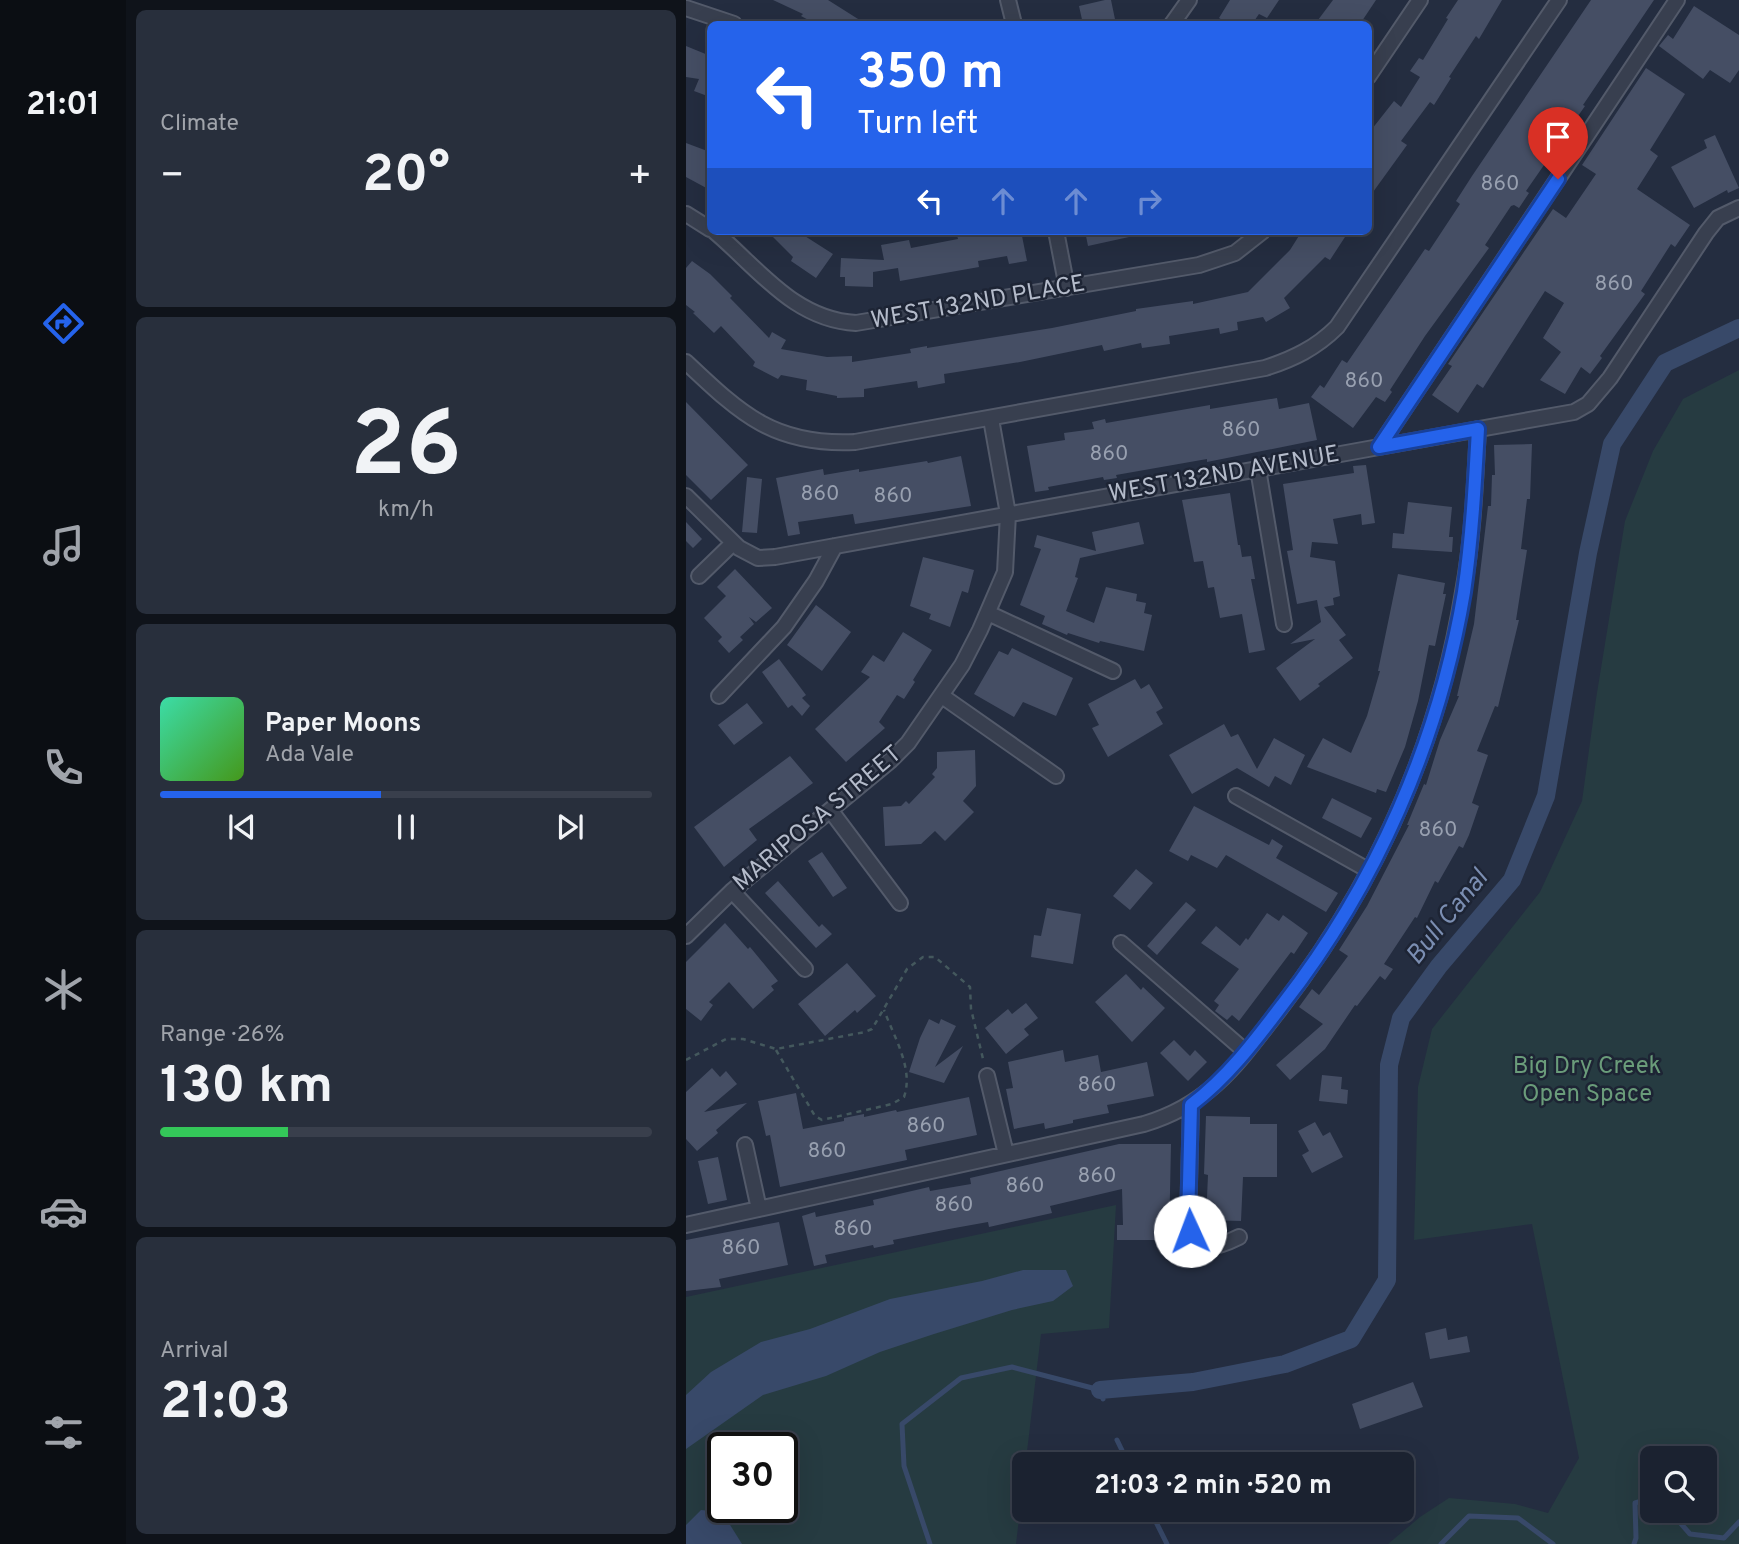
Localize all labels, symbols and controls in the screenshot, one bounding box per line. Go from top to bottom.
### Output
text: 350 m [857,44,1004,106]
icon: left [742,49,833,140]
text: 21:01 [26,86,100,126]
text: Turn left [857,105,978,145]
pin [1528,107,1588,179]
text: Climate [160,110,239,139]
icon: arrive [1539,118,1577,156]
text: 20° [362,144,450,210]
text: − [160,153,185,202]
text: + [627,153,652,202]
house number: 860 [1481,171,1519,198]
icon: left [911,182,949,220]
icon: ahead [984,182,1022,220]
icon: ahead [1057,182,1095,220]
icon: right [1130,182,1168,220]
street label: WEST 132ND PLACE [869,269,1087,337]
house number: 860 [1595,271,1633,298]
icon: directions [39,299,88,348]
house number: 860 [1345,368,1383,395]
text: 26 [350,393,462,508]
house number: 860 [1222,417,1260,444]
street label: WEST 132ND AVENUE [1106,440,1342,510]
house number: 860 [1090,441,1128,468]
house number: 860 [801,481,839,508]
house number: 860 [874,483,912,510]
text: km/h [378,496,434,525]
icon: music [39,521,88,570]
text: Paper Moons [265,708,421,741]
street label: MARIPOSA STREET [728,740,908,898]
text: Ada Vale [265,741,354,770]
icon: phone [39,743,88,792]
icon: previous [223,808,261,846]
icon: pause [387,808,425,846]
icon: next [551,808,589,846]
house number: 860 [1419,817,1457,844]
water label: Bull Canal [1400,863,1497,972]
icon: climate [39,965,88,1014]
text: Range · 26% [160,1021,285,1050]
park label: Big Dry Creek Open Space [1513,1052,1661,1110]
text: 130 km [160,1055,333,1121]
house number: 860 [1078,1072,1116,1099]
house number: 860 [907,1113,945,1140]
house number: 860 [808,1138,846,1165]
house number: 860 [1078,1163,1116,1190]
house number: 860 [1006,1173,1044,1200]
icon: car [39,1187,88,1236]
house number: 860 [935,1192,973,1219]
position arrow [1153,1194,1227,1268]
house number: 860 [834,1216,872,1243]
house number: 860 [722,1235,760,1262]
text: Arrival [160,1337,229,1366]
text: 21:03 [160,1371,291,1437]
icon: filters [39,1408,88,1457]
speed limit sign: 30 [707,1432,798,1523]
map controls [1640,1446,1717,1523]
button: search [1640,1446,1717,1523]
text: 21:03 · 2 min · 520 m [1094,1470,1332,1503]

